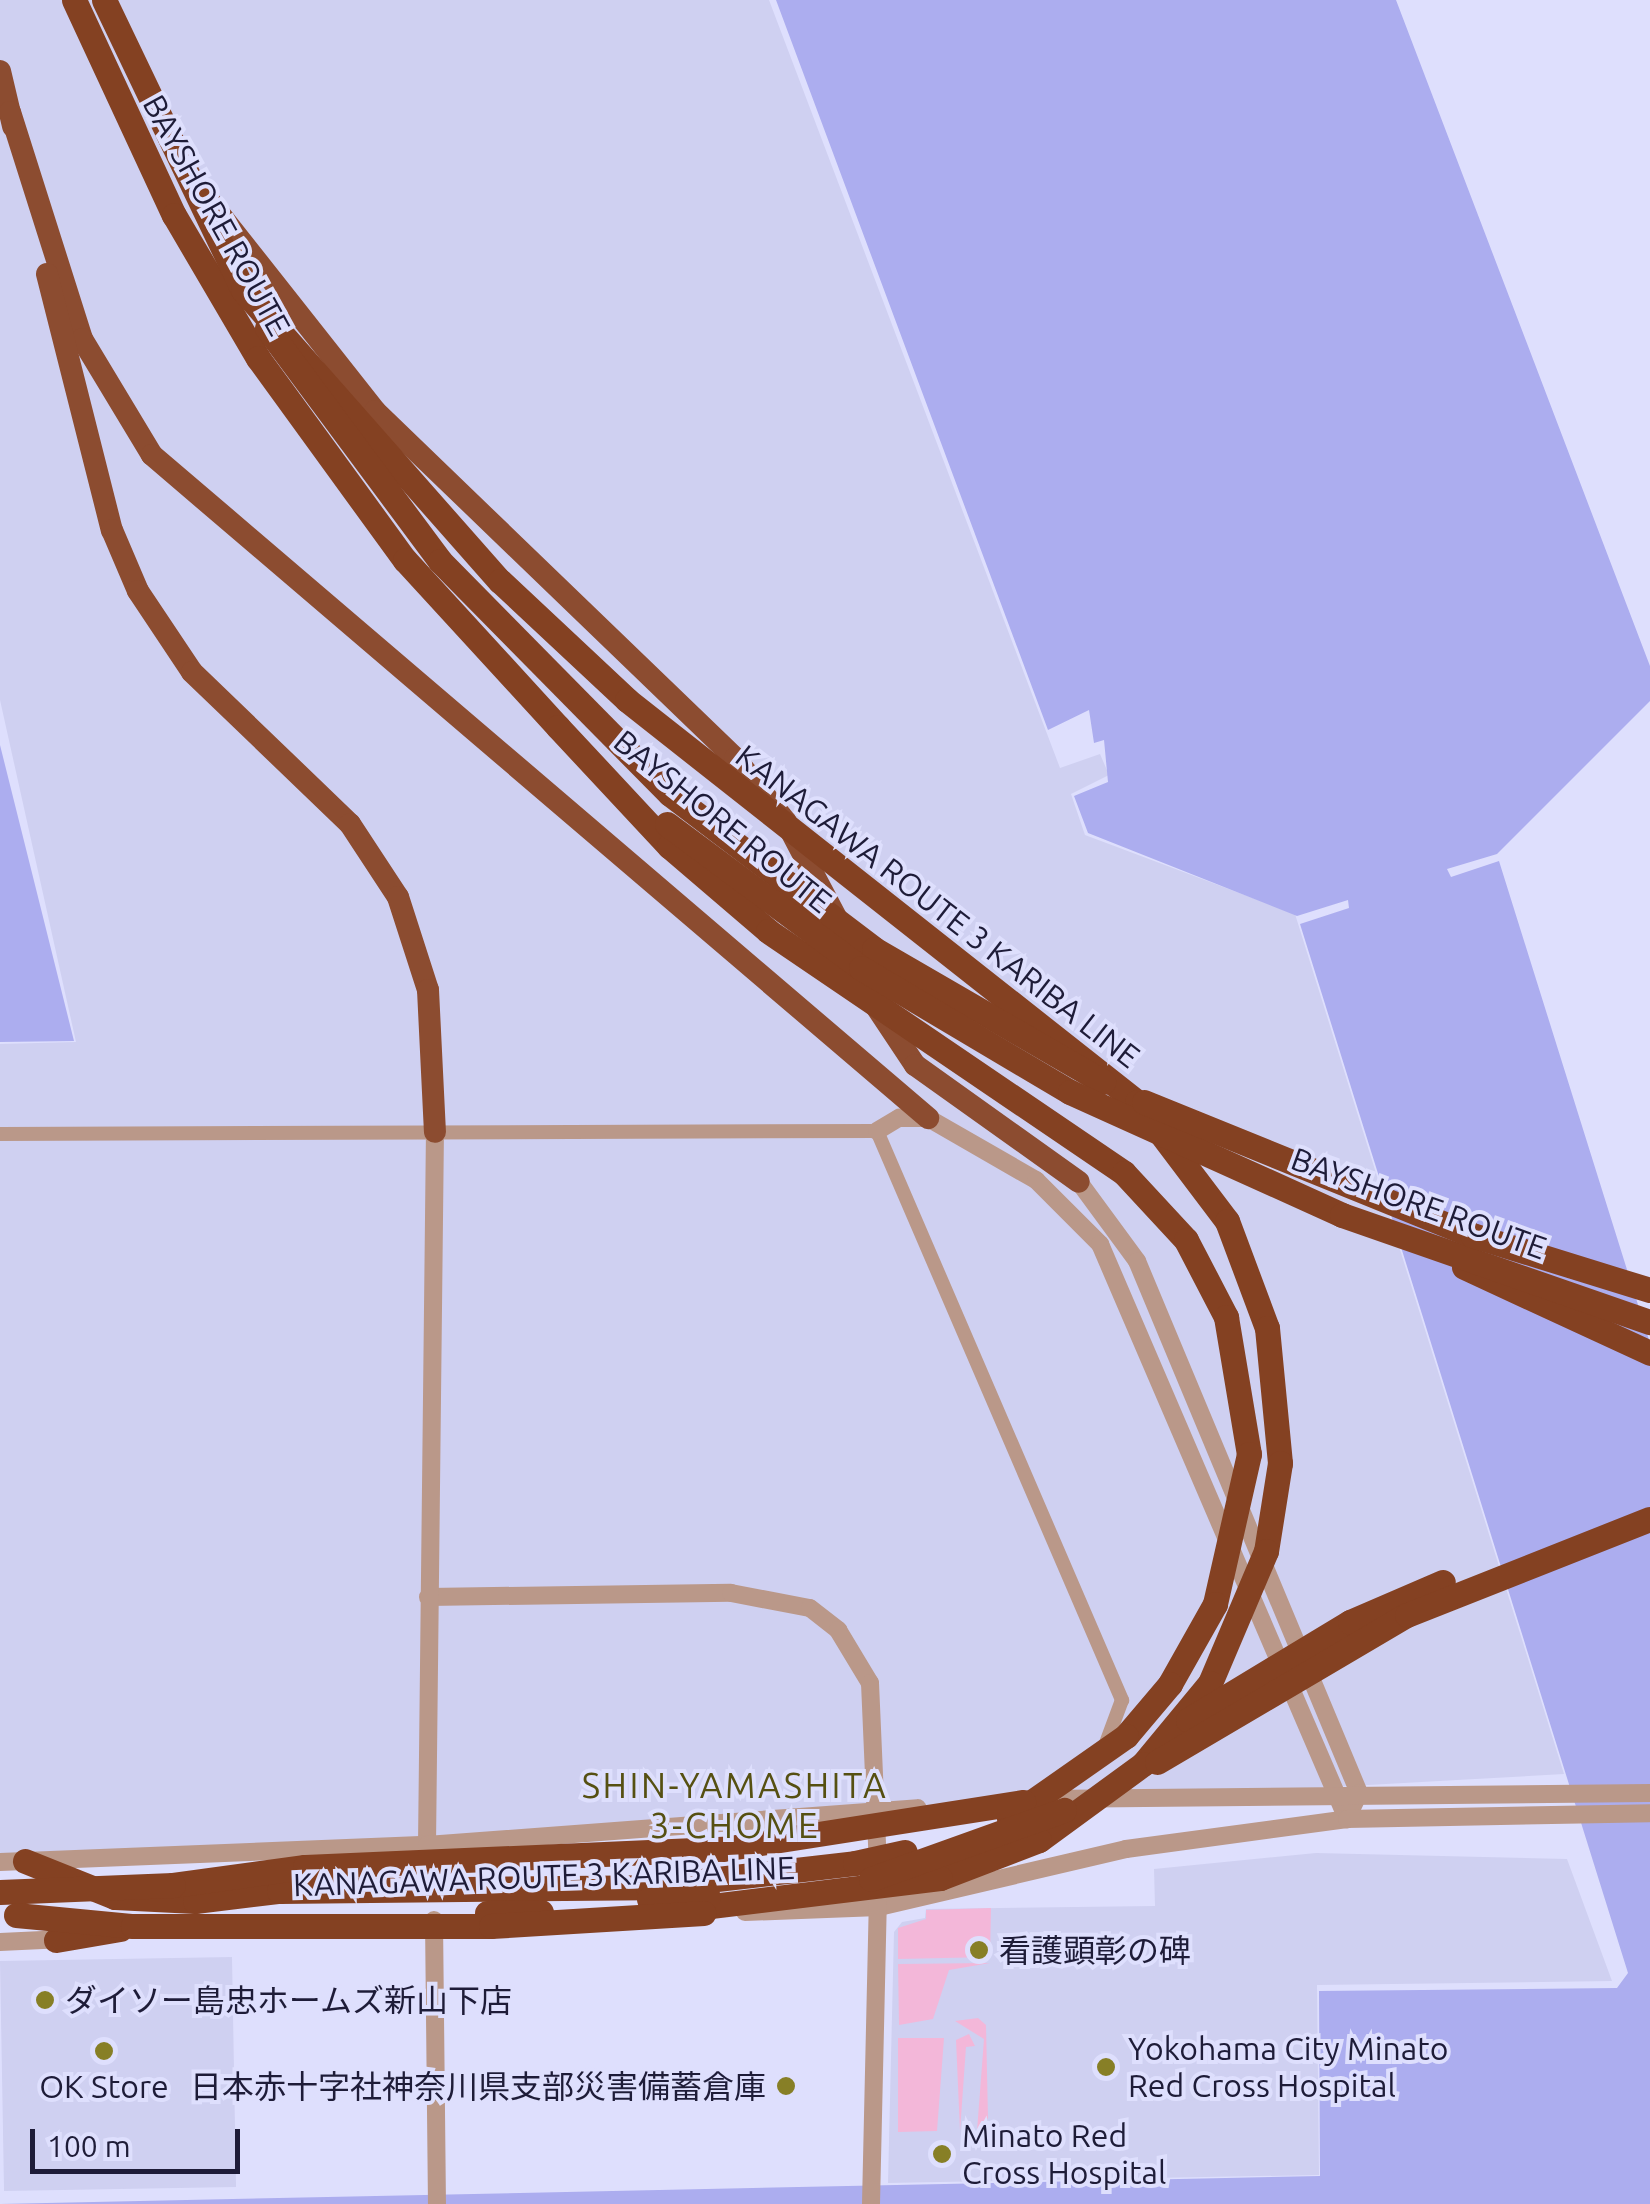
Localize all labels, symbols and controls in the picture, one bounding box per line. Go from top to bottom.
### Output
street label: BAYSHORE ROUTE [135,88,299,342]
street label: BAYSHORE ROUTE [606,721,840,921]
street label: KANAGAWA ROUTE 3 KARIBA LINE [728,736,1148,1076]
street label: BAYSHORE ROUTE [1286,1139,1552,1267]
district label: SHIN-YAMASHITA 3-CHOME [582,1764,888,1846]
street label: KANAGAWA ROUTE 3 KARIBA LINE [293,1848,795,1904]
place label: 看護顕彰の碑 [999,1931,1191,1969]
marker: 看護顕彰の碑 [968,1939,990,1961]
place label: ダイソー島忠ホームズ新山下店 [65,1981,513,2019]
marker: ダイソー島忠ホームズ新山下店 [34,1989,56,2011]
place label: Yokohama City Minato Red Cross Hospital [1128,2030,1448,2105]
marker: OK Store [93,2040,115,2062]
marker: Yokohama City Minato Red Cross Hospital [1093,2054,1119,2080]
place label: OK Store [39,2067,169,2105]
place label: 日本赤十字社神奈川県支部災害備蓄倉庫 [190,2067,766,2105]
marker: 日本赤十字社神奈川県支部災害備蓄倉庫 [775,2075,797,2097]
scale bar [35,2109,245,2171]
place label: Minato Red Cross Hospital [962,2117,1166,2192]
text: 100 m [47,2129,131,2163]
marker: Minato Red Cross Hospital [931,2143,953,2165]

